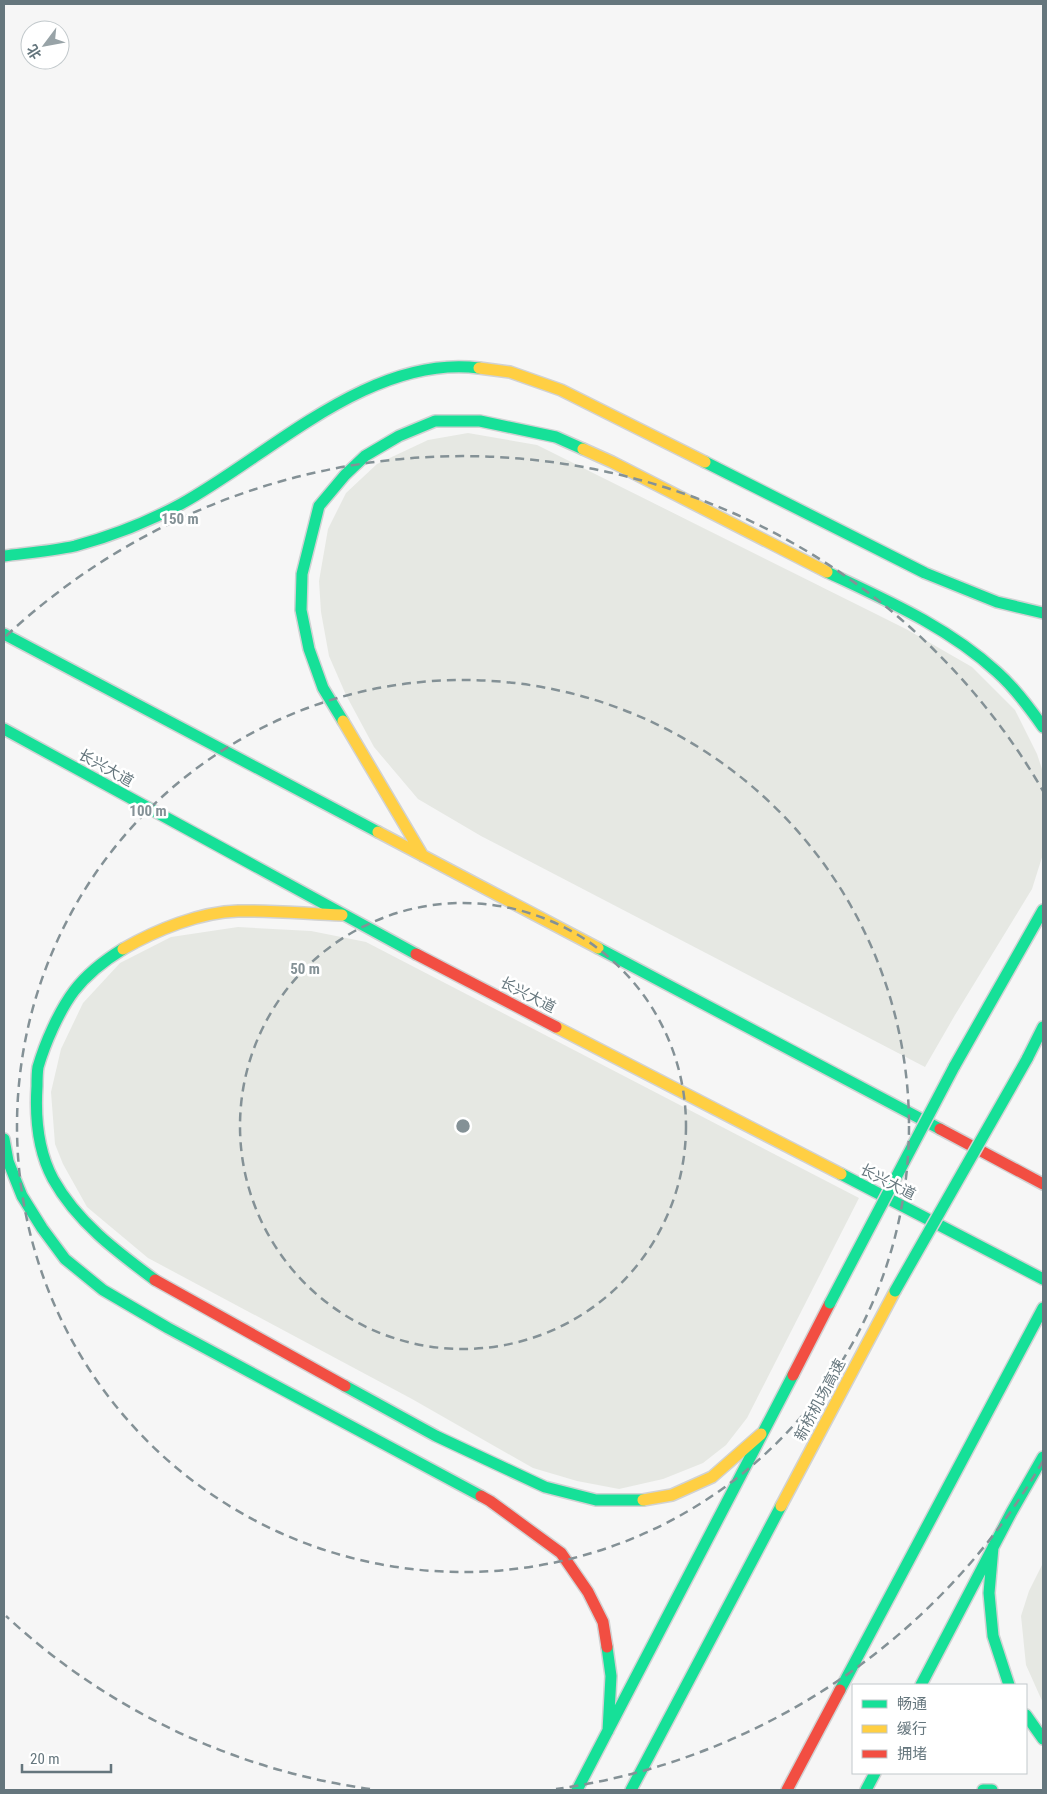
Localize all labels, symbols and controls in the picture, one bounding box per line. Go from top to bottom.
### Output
north arrow [20,20,70,70]
text: 北 [23,42,44,62]
text: 150 m [161,510,199,528]
street label: 长兴大道 [75,746,137,790]
text: 100 m [129,802,167,820]
text: 50 m [290,960,320,978]
street label: 长兴大道 [497,973,559,1017]
centre of rings [454,1117,472,1135]
street label: 长兴大道 [857,1160,919,1204]
street label: 新桥机场高速 [791,1356,849,1444]
legend [852,1684,1027,1774]
text: 畅通 [897,1695,927,1713]
text: 缓行 [897,1720,927,1738]
scale bar [22,1742,111,1774]
text: 拥堵 [897,1745,927,1763]
text: 20 m [30,1750,60,1768]

